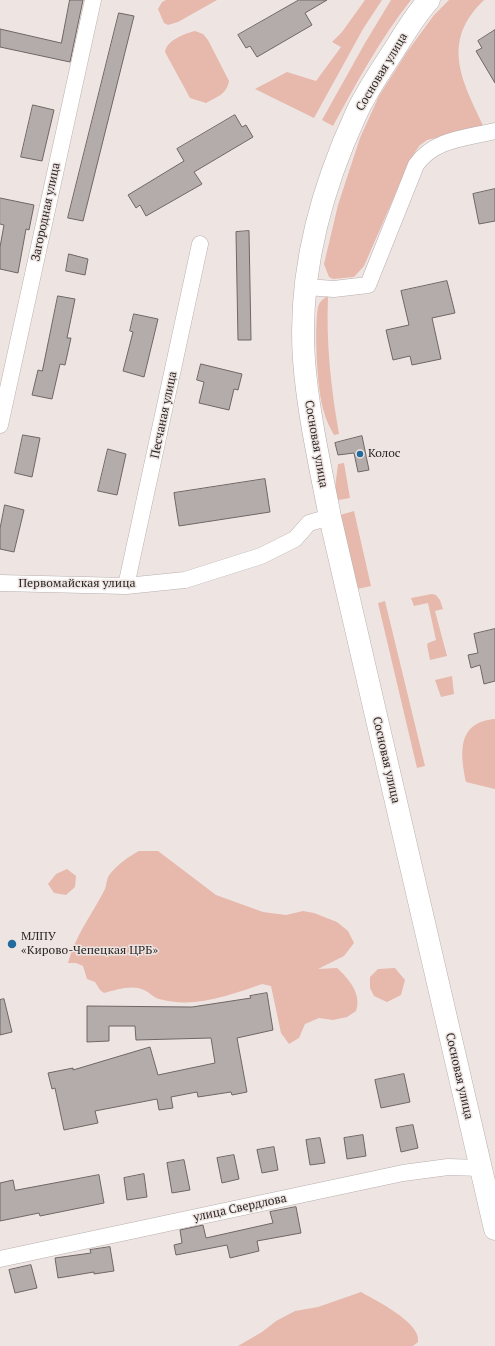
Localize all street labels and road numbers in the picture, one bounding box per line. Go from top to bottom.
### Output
street label: Сосновая улица [353,30,411,114]
street label: Загородная улица [29,161,63,263]
street label: Песчаная улица [148,370,180,460]
street label: Сосновая улица [301,399,331,489]
street label: Первомайская улица [18,577,136,591]
street label: Сосновая улица [369,715,403,805]
street label: Сосновая улица [442,1031,476,1121]
street label: улица Свердлова [192,1191,288,1225]

